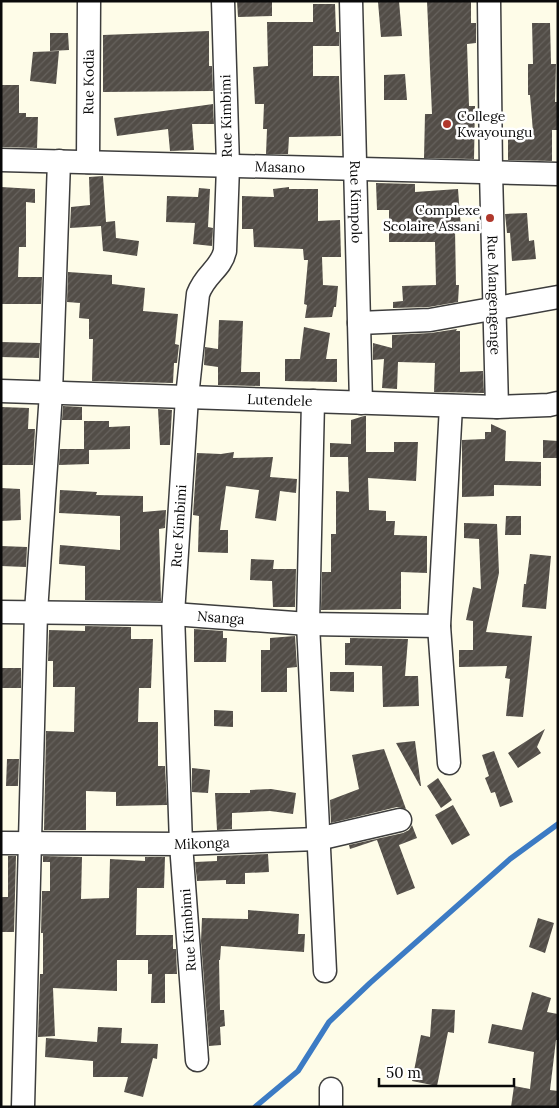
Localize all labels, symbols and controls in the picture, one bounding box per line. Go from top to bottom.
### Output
street label: Rue Kodia [79,49,98,115]
street label: Rue Kimbimi [216,74,236,158]
place label: College Kwayoungu [457,107,532,141]
marker: College Kwayoungu [441,118,453,130]
street label: Masano [254,157,305,177]
street label: Rue Kimpolo [346,160,366,244]
place label: Complexe Scolaire Assani [383,201,480,235]
marker: Complexe Scolaire Assani [484,212,496,224]
street label: Rue Mangengenge [484,235,505,356]
street label: Lutendele [247,390,313,410]
street label: Rue Kimbimi [167,484,190,568]
street label: Nsanga [196,607,245,628]
street label: Mikonga [174,833,230,853]
street label: Rue Kimbimi [176,888,200,972]
scale bar [379,1056,514,1088]
text: 50 m [386,1063,421,1082]

